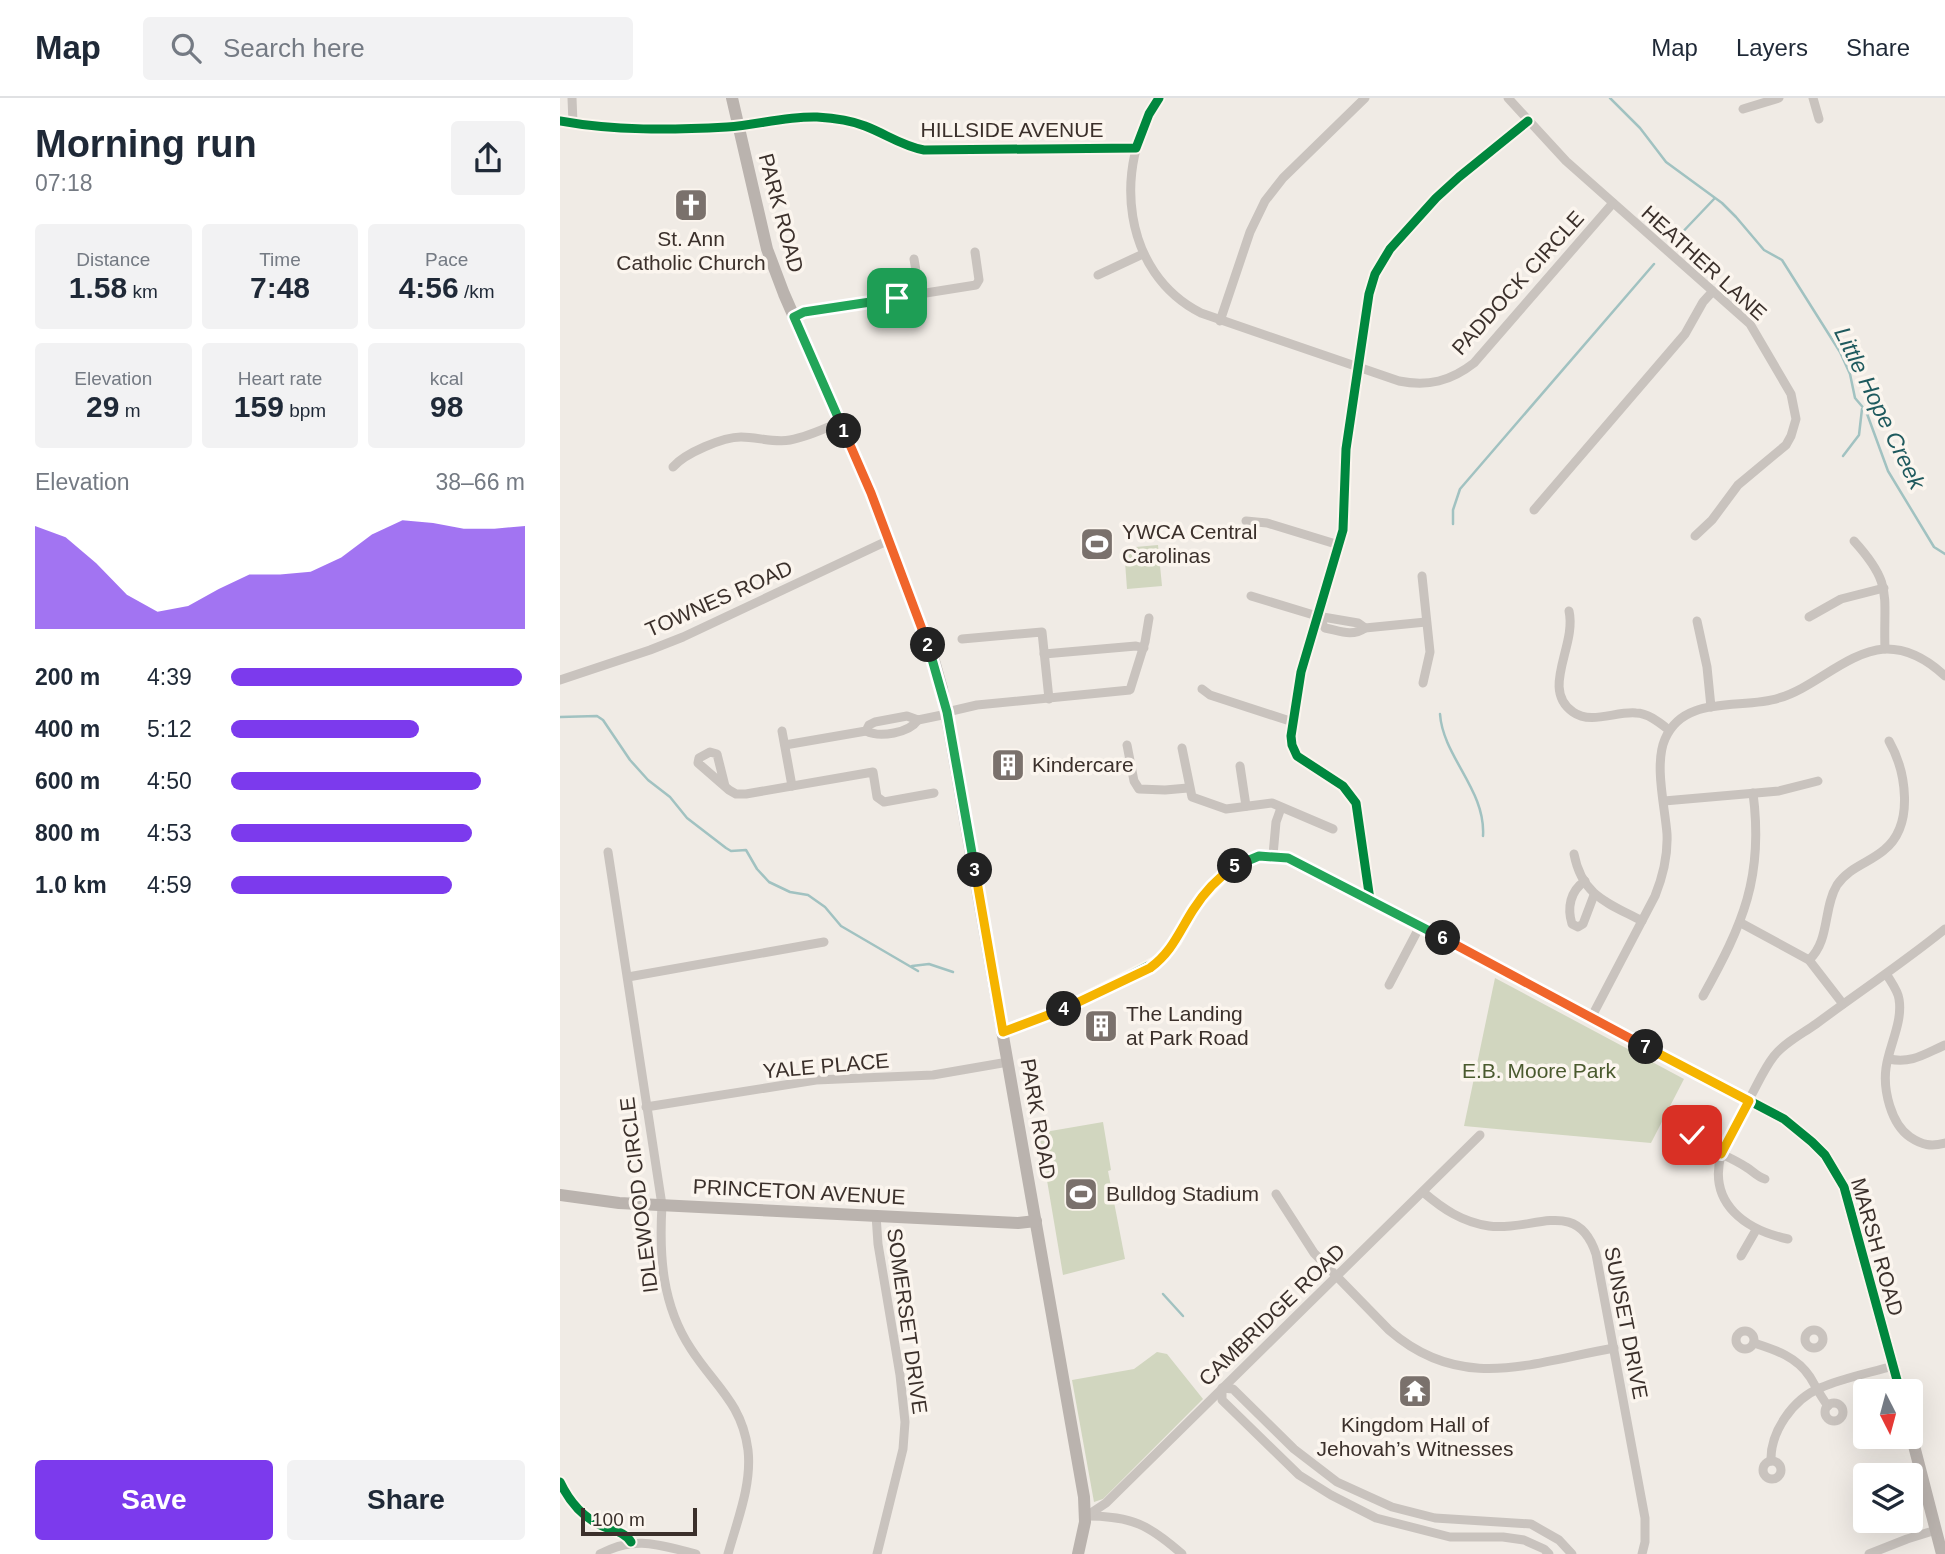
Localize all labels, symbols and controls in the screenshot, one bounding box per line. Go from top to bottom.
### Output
search box [143,17,633,80]
text: Map [35,29,101,66]
icon: search [167,29,205,67]
text: Search here [223,33,365,63]
text: Map [1651,34,1698,61]
text: Layers [1736,34,1808,61]
text: Share [1846,34,1910,61]
street label: HILLSIDE AVENUE [921,118,1103,141]
button: share [451,121,525,195]
text: Morning run [35,123,257,165]
street label: PARK ROAD [755,151,808,275]
text: 07:18 [35,170,93,196]
church icon: St. Ann Catholic Church [672,186,710,224]
street label: HEATHER LANE [1637,201,1771,325]
street label: PADDOCK CIRCLE [1447,206,1588,359]
place label: St. Ann Catholic Church [616,227,766,274]
text: Distance [76,249,150,270]
text: Time [259,249,301,270]
text: Pace [425,249,468,270]
pin [867,268,927,328]
text: 1.58 [69,271,127,304]
text: 7:48 [250,271,310,304]
text: 4:56 [399,271,459,304]
icon: arrive [878,279,916,317]
text: km [127,281,158,302]
text: /km [459,281,495,302]
water label: Little Hope Creek [1829,322,1931,495]
text: Elevation [74,368,152,389]
text: Heart rate [238,368,322,389]
text: kcal [430,368,464,389]
text: 29 [86,390,119,423]
text: 159 [234,390,284,423]
text: 98 [430,390,463,423]
text: m [119,400,141,421]
text: bpm [284,400,326,421]
pin: 1 [826,414,862,448]
text: 1 [838,420,849,441]
text: Elevation [35,469,130,495]
text: 38–66 m [435,469,525,495]
place label: YWCA Central Carolinas [1122,520,1257,567]
sports icon: YWCA Central Carolinas [1078,525,1116,563]
street label: TOWNES ROAD [642,556,796,641]
pin: 2 [910,628,946,662]
text: 2 [922,634,933,655]
text: 200 m [35,664,100,690]
text: 4:39 [147,664,192,690]
text: 400 m [35,716,100,742]
text: 5:12 [147,716,192,742]
building icon: Kindercare [989,746,1027,784]
place label: Kindercare [1032,753,1134,776]
text: 600 m [35,768,100,794]
text: 4:50 [147,768,192,794]
text: 800 m [35,820,100,846]
text: 4:53 [147,820,192,846]
pin: 5 [1218,848,1252,884]
pin: 3 [958,852,992,888]
text: 5 [1229,855,1240,876]
text: 3 [969,859,980,880]
text: 1.0 km [35,872,107,898]
text: 4:59 [147,872,192,898]
pin: 6 [1426,920,1460,956]
text: 6 [1437,927,1448,948]
pin: 4 [1046,992,1082,1026]
text: 4 [1058,998,1069,1019]
place label: The Landing at Park Road [1126,1002,1249,1049]
building icon: The Landing at Park Road [1082,1007,1120,1045]
pin: 7 [1628,1030,1664,1065]
text: 7 [1640,1036,1651,1057]
street label: YALE PLACE [762,1049,890,1082]
street label: PARK ROAD [1017,1057,1060,1181]
park label: E.B. Moore Park [1462,1059,1617,1082]
street label: IDLEWOOD CIRCLE [615,1096,662,1294]
pin [1662,1105,1722,1165]
icon: check [1673,1116,1711,1154]
street label: PRINCETON AVENUE [692,1174,906,1209]
sports icon: Bulldog Stadium [1062,1175,1100,1213]
street label: MARSH ROAD [1847,1175,1908,1318]
place label: Bulldog Stadium [1106,1182,1259,1205]
street label: SOMERSET DRIVE [883,1227,932,1415]
street label: CAMBRIDGE ROAD [1194,1239,1349,1390]
street label: SUNSET DRIVE [1600,1245,1653,1401]
temple icon: Kingdom Hall of Jehovah’s Witnesses [1396,1372,1434,1410]
north arrow [1853,1379,1923,1449]
map controls [1853,1379,1923,1533]
place label: Kingdom Hall of Jehovah’s Witnesses [1317,1413,1513,1460]
button: Save [35,1460,273,1540]
button: Share [287,1460,525,1540]
button: layers [1853,1463,1923,1533]
scale bar [581,1505,696,1537]
text: 100 m [592,1509,645,1530]

